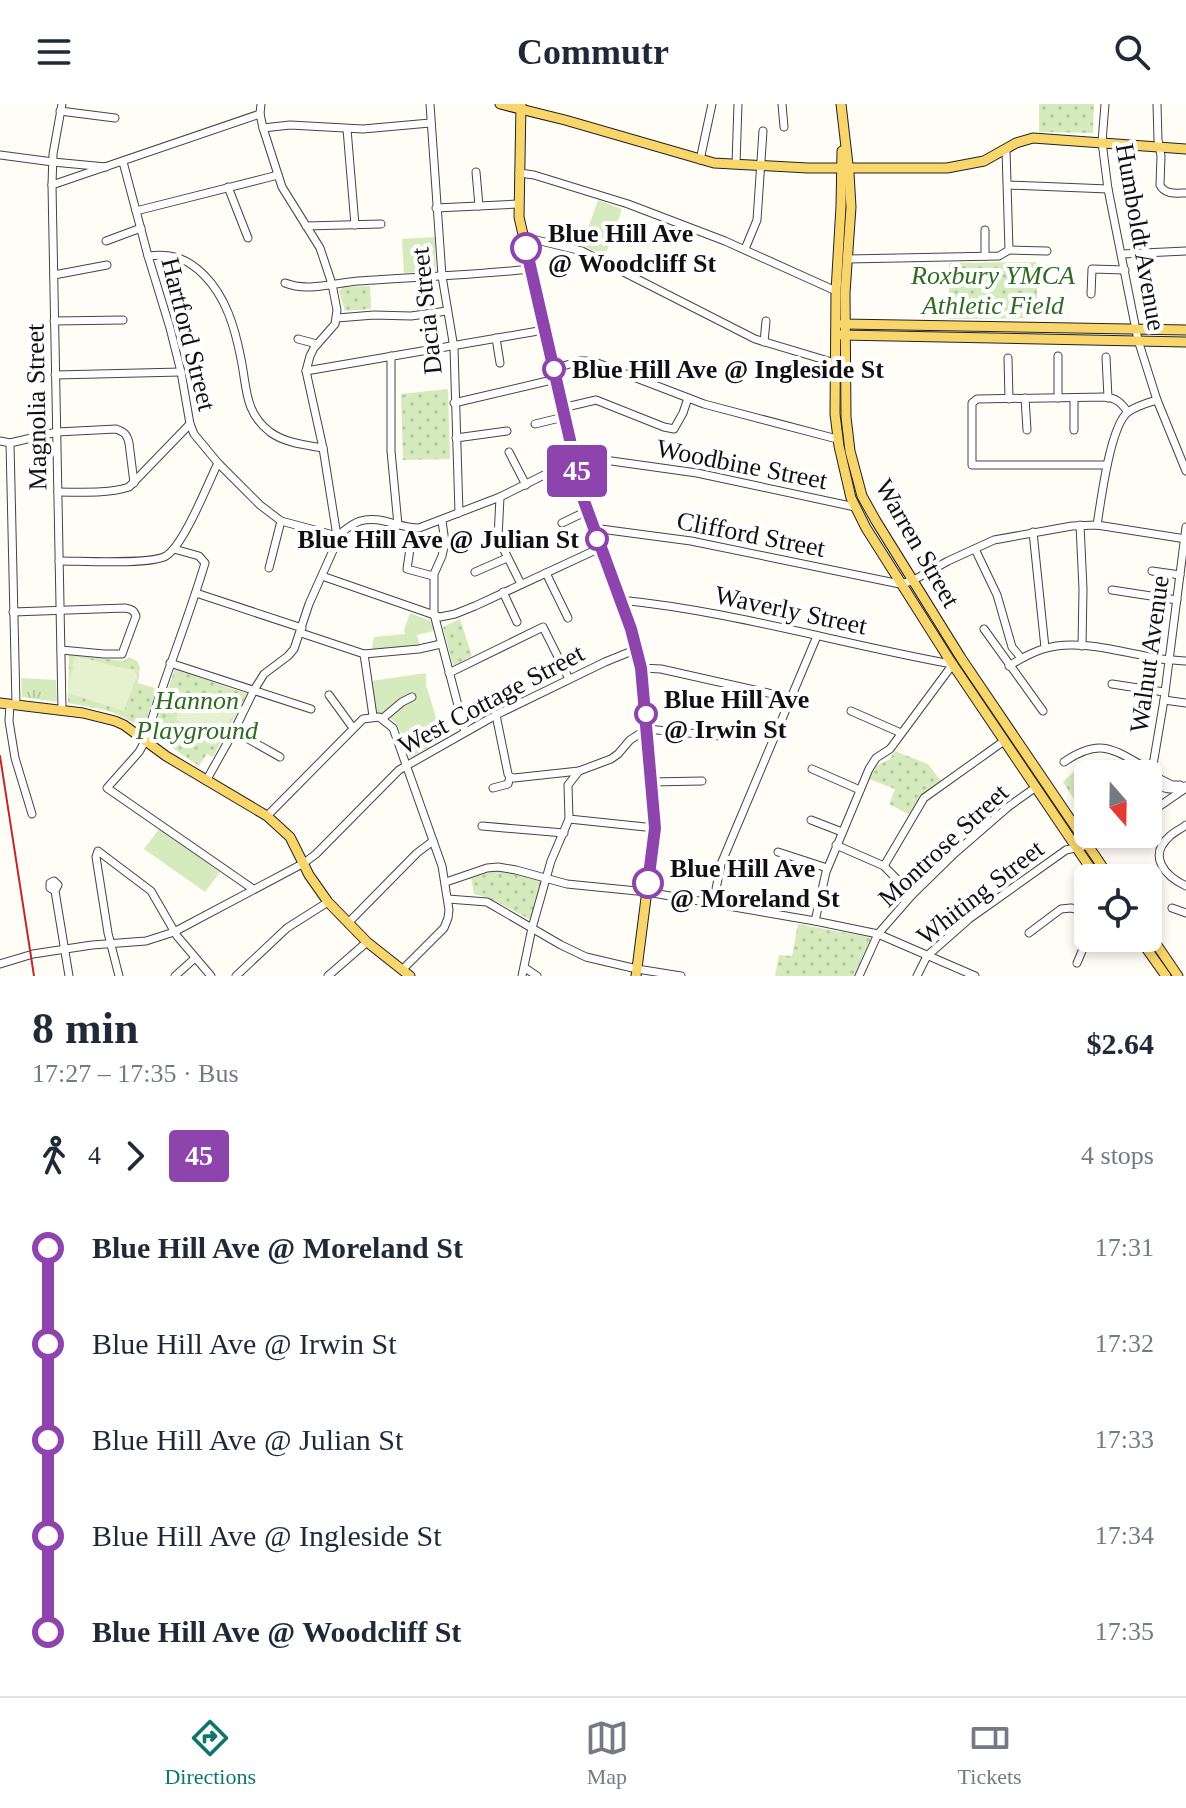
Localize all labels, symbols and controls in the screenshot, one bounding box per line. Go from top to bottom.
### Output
icon: menu [32,30,76,74]
icon: search [1110,30,1154,74]
text: Commutr [517,32,669,72]
street label: Humboldt Avenue [1110,141,1171,333]
place label: Blue Hill Ave @ Woodcliff St [548,219,717,278]
marker: Blue Hill Ave @ Woodcliff St [511,233,541,263]
street label: Dacia Street [405,245,448,376]
street label: Hartford Street [155,255,222,414]
park label: Roxbury YMCA Athletic Field [910,261,1075,320]
street label: Magnolia Street [21,323,52,491]
place label: Blue Hill Ave @ Ingleside St [572,355,884,384]
marker: Blue Hill Ave @ Ingleside St [543,358,565,380]
street label: Woodbine Street [654,434,831,495]
line badge: 45 [541,445,613,497]
text: 45 [563,455,591,486]
street label: Warren Street [869,474,966,613]
street label: Clifford Street [674,506,828,563]
place label: Blue Hill Ave @ Julian St [297,525,579,554]
marker: Blue Hill Ave @ Julian St [586,528,608,550]
street label: Walnut Avenue [1124,574,1175,735]
street label: Waverly Street [712,580,870,641]
street label: West Cottage Street [394,638,590,761]
place label: Blue Hill Ave @ Irwin St [664,685,809,744]
park label: Hannon Playground [135,686,259,745]
marker: Blue Hill Ave @ Irwin St [635,703,657,725]
north arrow [1074,760,1162,848]
map controls [1074,760,1162,952]
street label: Montrose Street [872,777,1015,913]
street label: Whiting Street [911,834,1050,951]
place label: Blue Hill Ave @ Moreland St [670,854,840,913]
button: locate [1074,864,1162,952]
marker: Blue Hill Ave @ Moreland St [633,868,663,898]
text: 8 min [32,1004,138,1053]
text: $2.64 [1087,1027,1154,1060]
text: 17:27 – 17:35 · Bus [32,1059,239,1088]
icon: walk [32,1134,76,1178]
icon: forward [113,1134,157,1178]
text: 45 [185,1140,213,1171]
text: 4 [88,1141,101,1170]
text: 4 stops [1081,1141,1154,1170]
text: Blue Hill Ave @ Moreland St [92,1231,463,1264]
text: 17:31 [1095,1233,1154,1262]
text: Blue Hill Ave @ Irwin St [92,1327,397,1360]
text: 17:32 [1095,1329,1154,1358]
text: Blue Hill Ave @ Julian St [92,1423,403,1456]
text: 17:33 [1095,1425,1154,1454]
text: Blue Hill Ave @ Ingleside St [92,1519,442,1552]
text: 17:34 [1095,1521,1154,1550]
text: Blue Hill Ave @ Woodcliff St [92,1615,461,1648]
text: 17:35 [1095,1617,1154,1646]
tab: Directions [164,1716,256,1790]
tab: Map [585,1716,629,1790]
tab: Tickets [958,1716,1022,1790]

